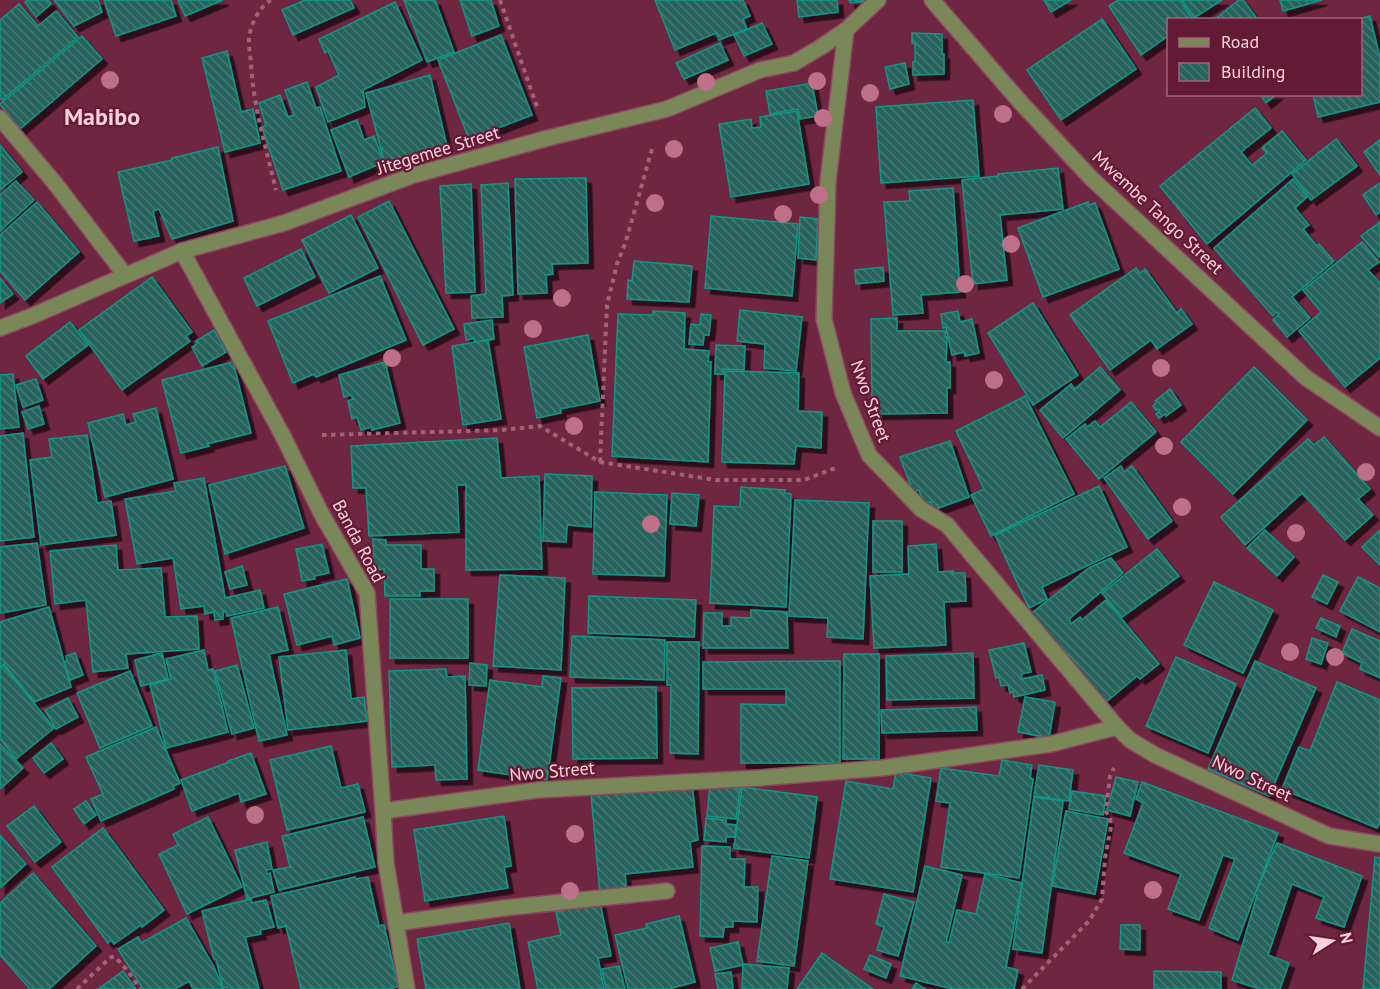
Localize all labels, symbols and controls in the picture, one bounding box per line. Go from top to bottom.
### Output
legend [1167,18,1362,96]
text: Road [1221,30,1259,53]
text: Building [1221,60,1285,83]
district label: Mabibo [64,101,140,132]
street label: Jitegemee Street [373,120,502,180]
street label: Mwembe Tango Street [1088,145,1228,279]
street label: Nwo Street [846,357,896,445]
street label: Banda Road [328,496,390,586]
street label: Nwo Street [1208,749,1296,807]
street label: Nwo Street [508,756,596,786]
north arrow [1302,911,1362,971]
text: N [1336,931,1358,945]

